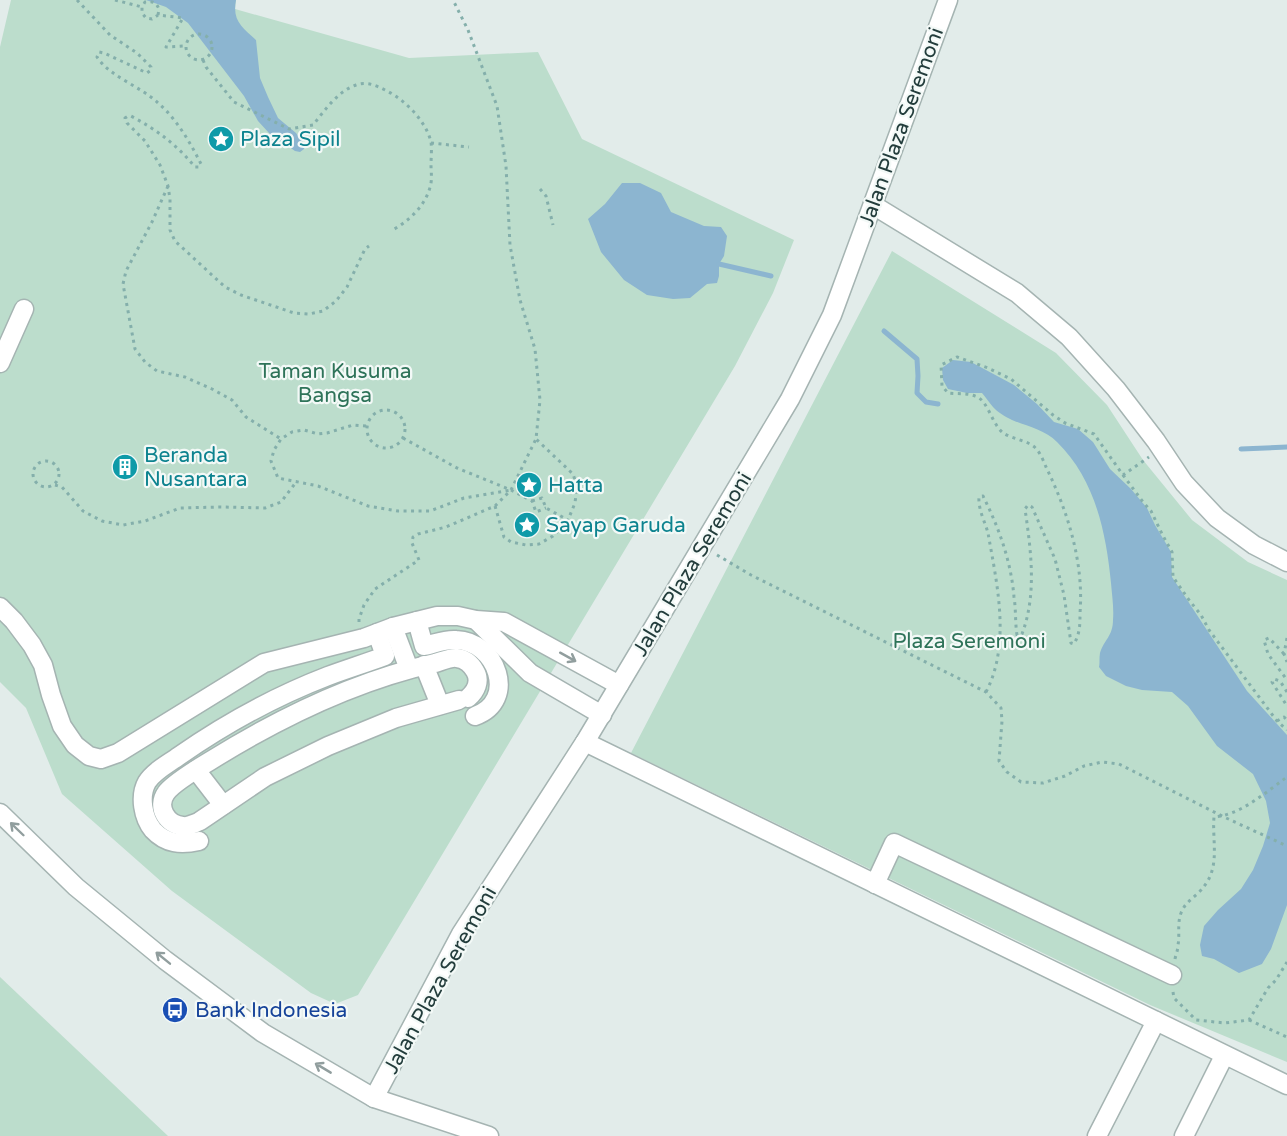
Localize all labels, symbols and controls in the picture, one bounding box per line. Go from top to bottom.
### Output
street label: Jalan Plaza Seremoni [854,24,949,230]
place icon: Plaza Sipil [206,124,236,154]
place label: Plaza Sipil [240,127,340,152]
park label: Taman Kusuma Bangsa [258,359,412,408]
place label: Beranda Nusantara [144,443,247,492]
building icon: Beranda Nusantara [110,452,140,482]
street label: Jalan Plaza Seremoni [628,468,757,661]
place icon: Hatta [514,470,544,500]
place label: Hatta [548,473,603,498]
place icon: Sayap Garuda [512,510,542,540]
place label: Sayap Garuda [546,513,686,538]
park label: Plaza Seremoni [892,629,1046,654]
one-way arrow [559,651,576,663]
one-way arrow [9,822,24,836]
street label: Jalan Plaza Seremoni [379,882,502,1078]
one-way arrow [155,952,171,965]
bus stop icon: Bank Indonesia [160,995,190,1025]
place label: Bank Indonesia [195,998,347,1023]
one-way arrow [315,1062,332,1074]

